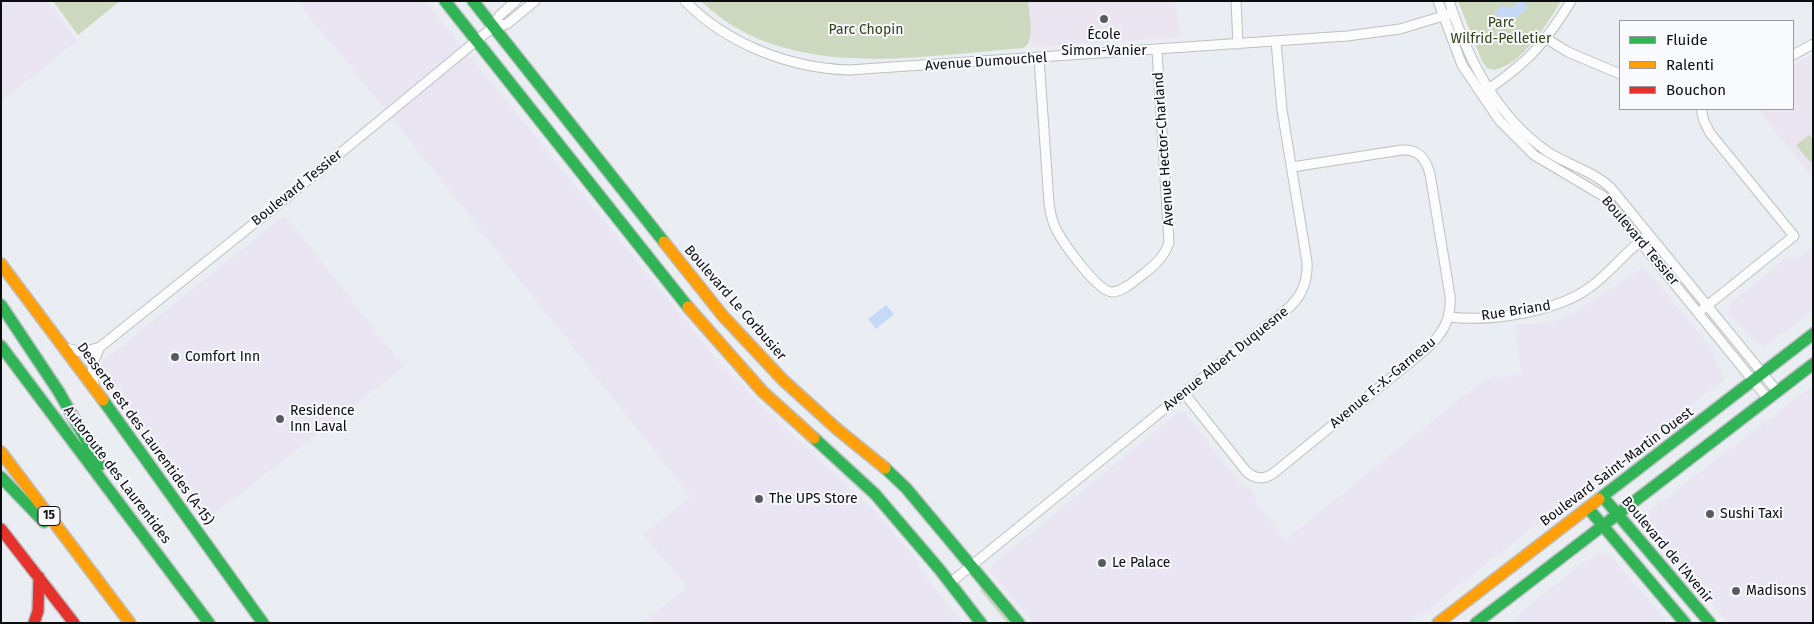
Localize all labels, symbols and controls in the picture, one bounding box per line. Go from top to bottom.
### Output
marker: École Simon-Vanier [1098,13,1110,25]
park label: Parc Wilfrid-Pelletier [1451,15,1551,48]
legend [1619,20,1794,110]
park label: Parc Chopin [829,22,903,38]
place label: École Simon-Vanier [1061,27,1147,59]
text: Fluide [1666,31,1708,49]
street label: Avenue Dumouchel [924,49,1048,75]
text: Ralenti [1666,56,1714,74]
street label: Avenue Hector-Charland [1150,71,1178,227]
text: Bouchon [1666,81,1726,99]
street label: Boulevard Tessier [248,146,346,230]
street label: Boulevard Tessier [1598,193,1682,289]
street label: Boulevard Le Corbusier [680,242,790,364]
street label: Rue Briand [1480,297,1552,325]
street label: Avenue Albert Duquesne [1160,303,1292,415]
street label: Avenue F.-X.-Garneau [1327,334,1439,432]
street label: Desserte est des Laurentides (A-15) [73,340,217,528]
place label: Comfort Inn [185,349,260,365]
marker: Comfort Inn [169,351,181,363]
street label: Autoroute des Laurentides [60,403,174,547]
place label: Residence Inn Laval [290,403,355,436]
street label: Boulevard Saint-Martin Ouest [1537,404,1697,530]
marker: Residence Inn Laval [274,413,286,425]
place label: The UPS Store [769,491,858,507]
marker: The UPS Store [753,493,765,505]
street label: Boulevard de l'Avenir [1617,493,1717,607]
road number: 15 [38,506,60,526]
place label: Sushi Taxi [1720,506,1783,522]
marker: Sushi Taxi [1704,508,1716,520]
place label: Le Palace [1112,555,1170,571]
marker: Le Palace [1096,557,1108,569]
place label: Madisons [1746,583,1806,599]
marker: Madisons [1730,585,1742,597]

